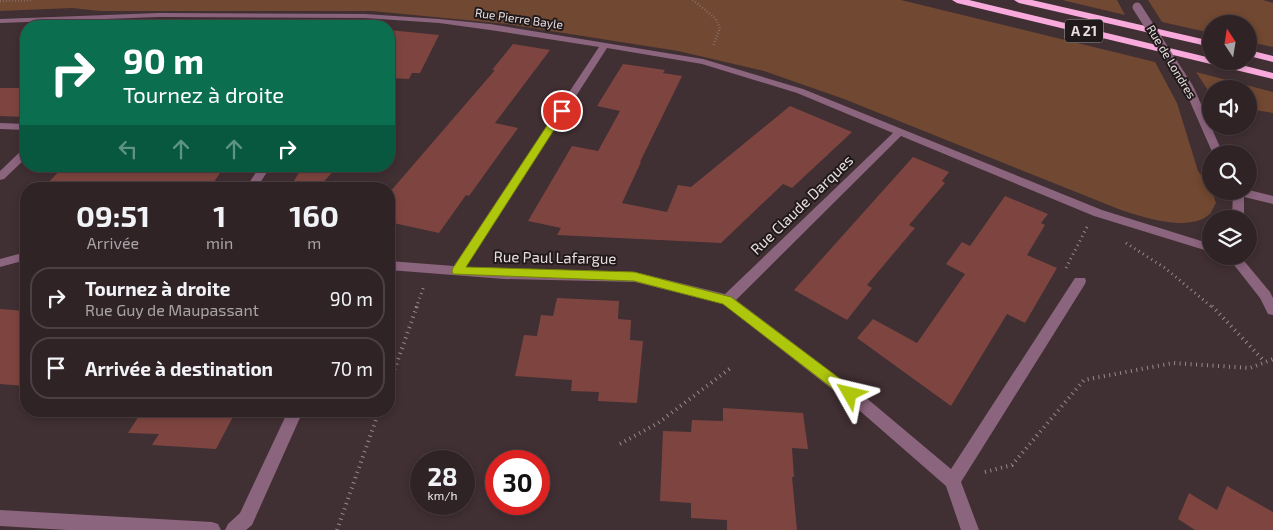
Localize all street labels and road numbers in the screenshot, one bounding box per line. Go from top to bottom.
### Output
street label: Rue Pierre Bayle [474,5,564,31]
road number: A 21 [1065,20,1103,42]
street label: Rue de Londres [1144,22,1199,101]
street label: Rue Claude Darques [746,151,856,258]
street label: Rue Paul Lafargue [493,247,617,267]

